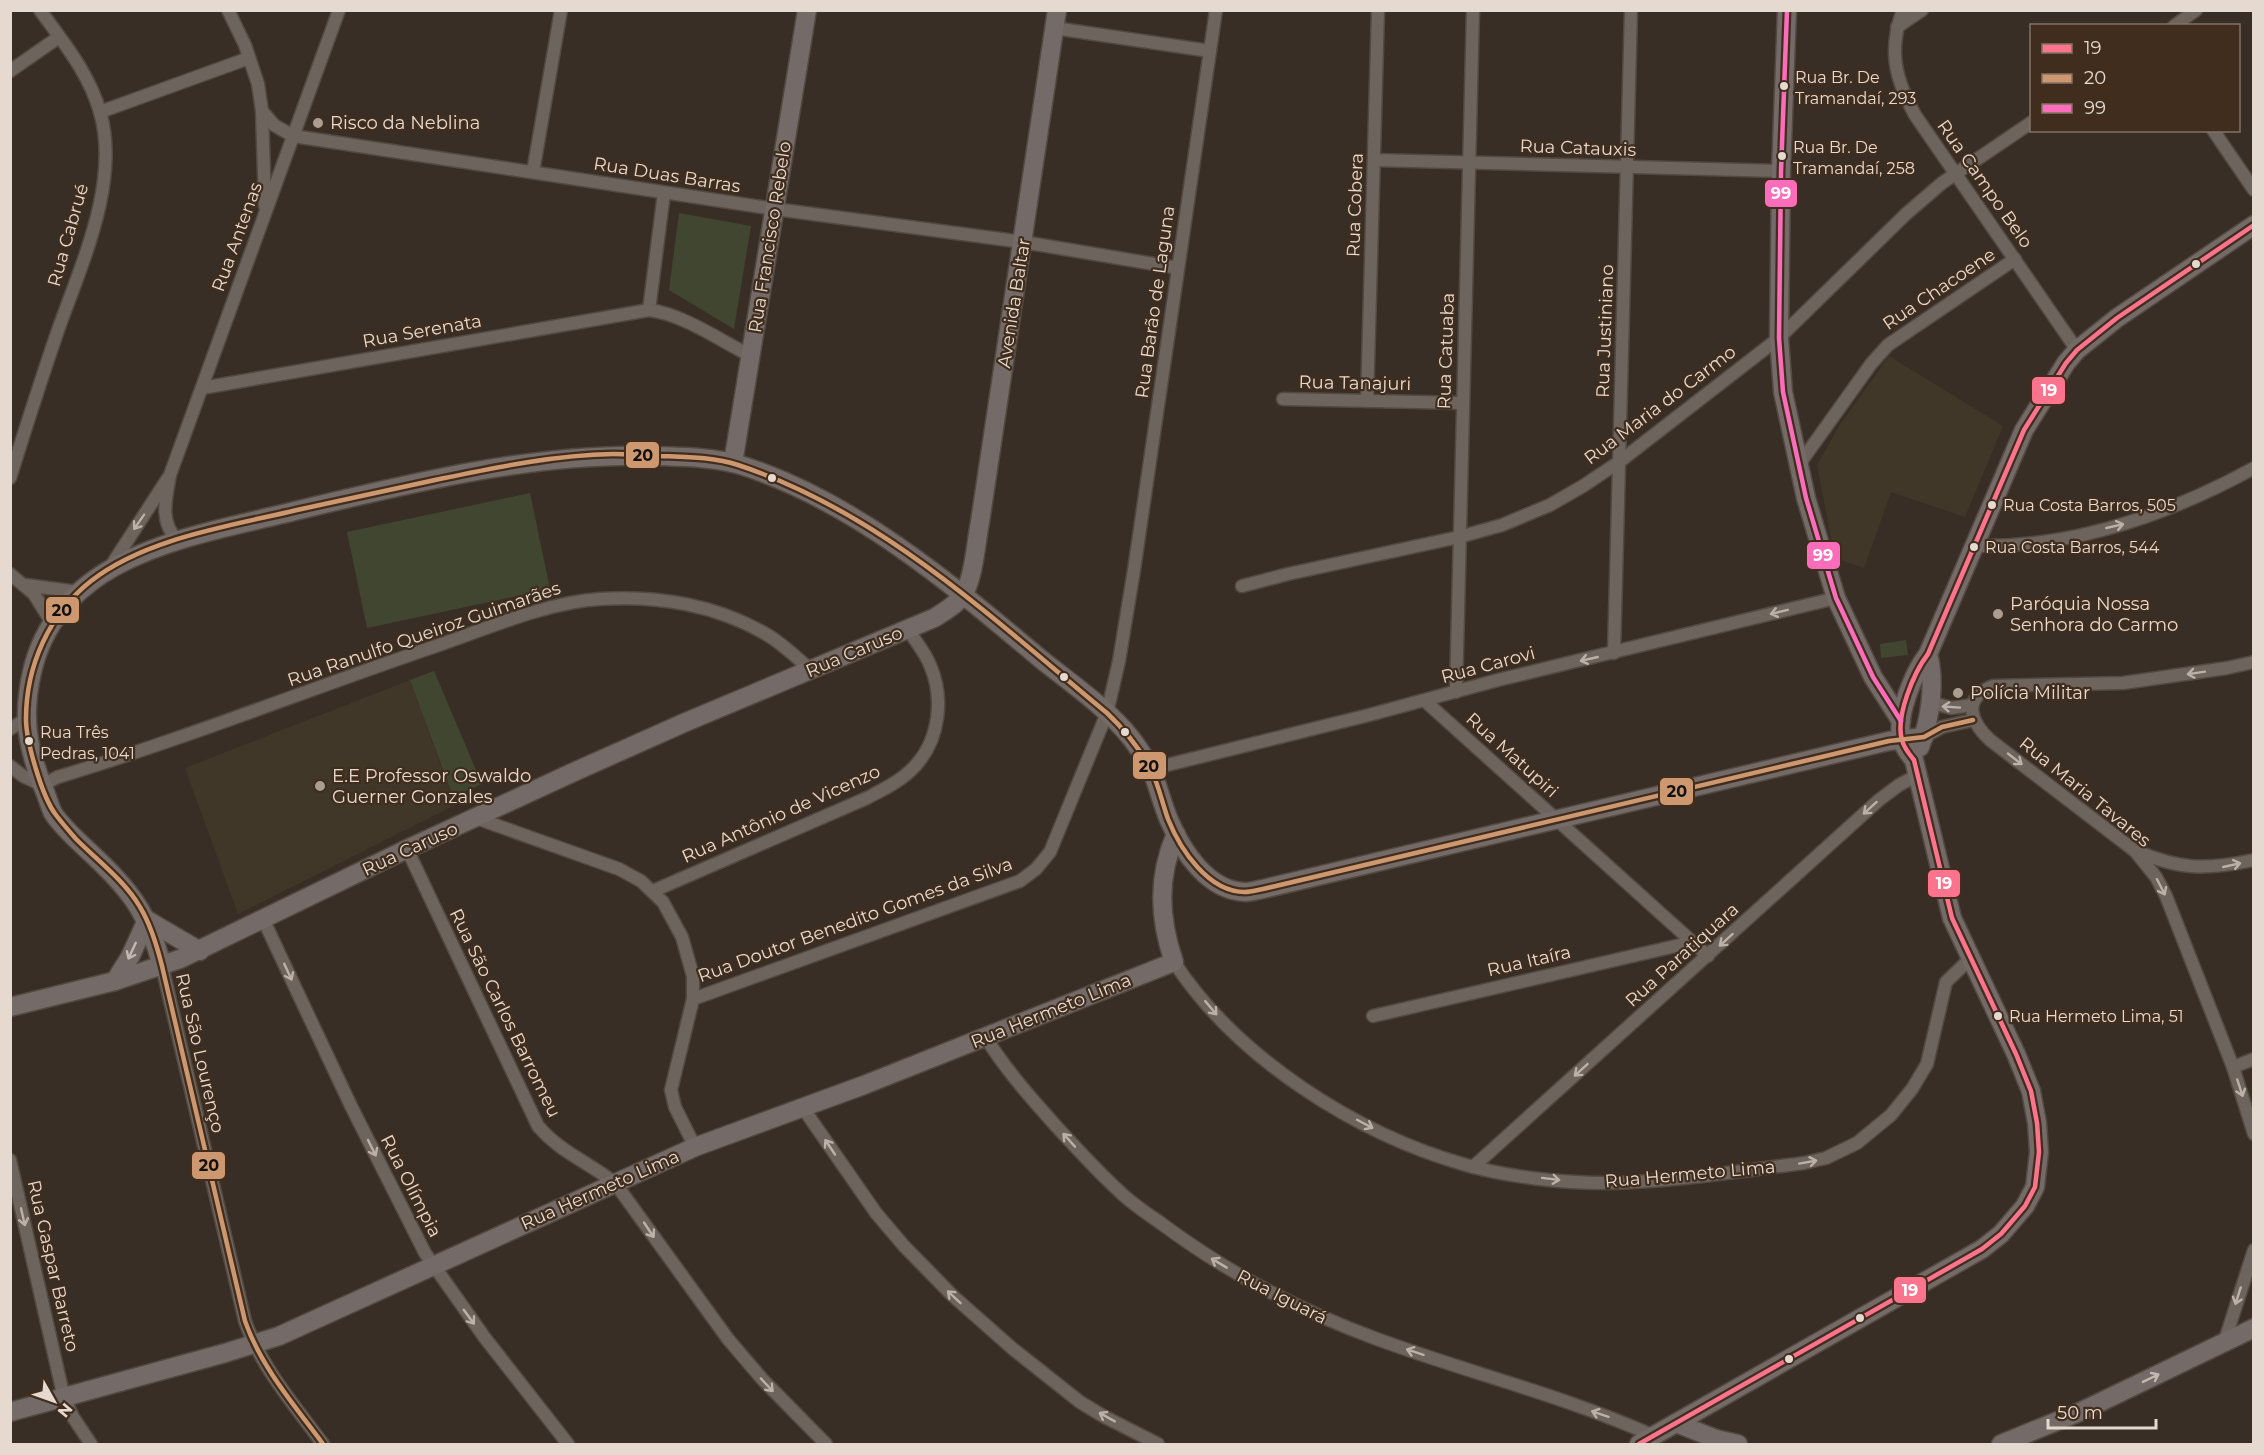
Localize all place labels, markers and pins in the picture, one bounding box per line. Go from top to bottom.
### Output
place label: Rua Br. De Tramandaí, 293 [1795,68,1916,108]
marker: Rua Br. De Tramandaí, 293 [1778,80,1790,92]
place label: Risco da Neblina [330,112,480,134]
marker: Risco da Neblina [311,116,325,130]
place label: Rua Br. De Tramandaí, 258 [1793,138,1915,178]
marker: Rua Br. De Tramandaí, 258 [1776,150,1788,162]
unlabelled marker [2190,258,2202,270]
unlabelled marker [766,472,778,484]
place label: Rua Costa Barros, 505 [2003,496,2176,515]
marker: Rua Costa Barros, 505 [1986,499,1998,511]
place label: Rua Costa Barros, 544 [1985,538,2160,557]
marker: Rua Costa Barros, 544 [1968,541,1980,553]
place label: Paróquia Nossa Senhora do Carmo [2010,593,2178,636]
marker: Paróquia Nossa Senhora do Carmo [1991,607,2005,621]
unlabelled marker [1058,671,1070,683]
place label: Polícia Militar [1970,682,2090,704]
marker: Polícia Militar [1951,686,1965,700]
place label: Rua Três Pedras, 1041 [40,723,135,763]
unlabelled marker [1119,726,1131,738]
marker: Rua Três Pedras, 1041 [23,735,35,747]
place label: E.E Professor Oswaldo Guerner Gonzales [332,765,531,808]
marker: E.E Professor Oswaldo Guerner Gonzales [313,779,327,793]
place label: Rua Hermeto Lima, 51 [2009,1007,2184,1026]
marker: Rua Hermeto Lima, 51 [1992,1010,2004,1022]
unlabelled marker [1854,1312,1866,1324]
unlabelled marker [1783,1353,1795,1365]

